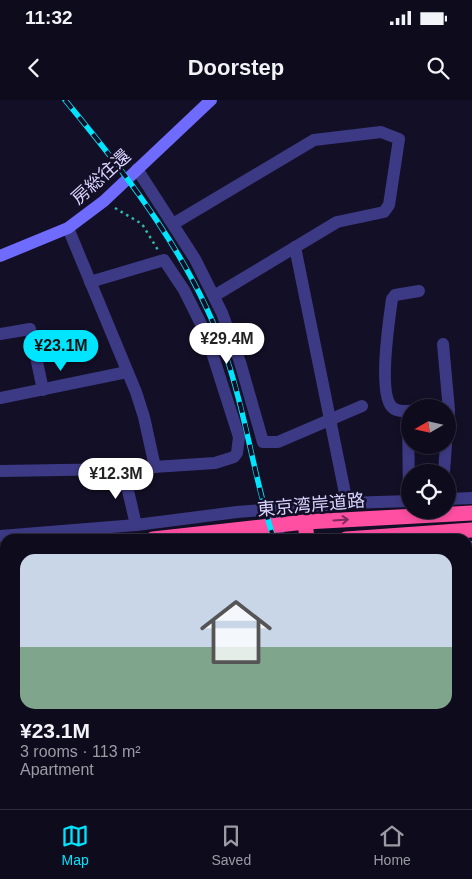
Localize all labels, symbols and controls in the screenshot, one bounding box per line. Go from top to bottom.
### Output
text: 11:32 [25,7,73,28]
icon: back [20,54,48,82]
icon: search [424,54,452,82]
text: Doorstep [188,55,284,80]
street label: 房総往還 [68,145,134,209]
pin: ¥29.4M [186,322,268,365]
pin: ¥23.1M [20,330,102,372]
text: ¥29.4M [200,330,254,347]
text: ¥23.1M [34,337,88,354]
north arrow [401,399,456,454]
map controls [401,399,456,519]
pin: ¥12.3M [75,458,157,500]
button: locate [401,464,456,519]
text: ¥12.3M [89,465,143,482]
street label: 東京湾岸道路 [256,490,366,520]
one-way arrow [333,516,349,525]
icon: home [191,587,281,677]
text: ¥23.1M [20,719,90,742]
text: 3 rooms · 113 m² [20,743,141,760]
text: Apartment [20,761,94,778]
tab: Map [61,822,89,868]
tab: Saved [211,822,251,868]
tab: Home [373,822,411,868]

